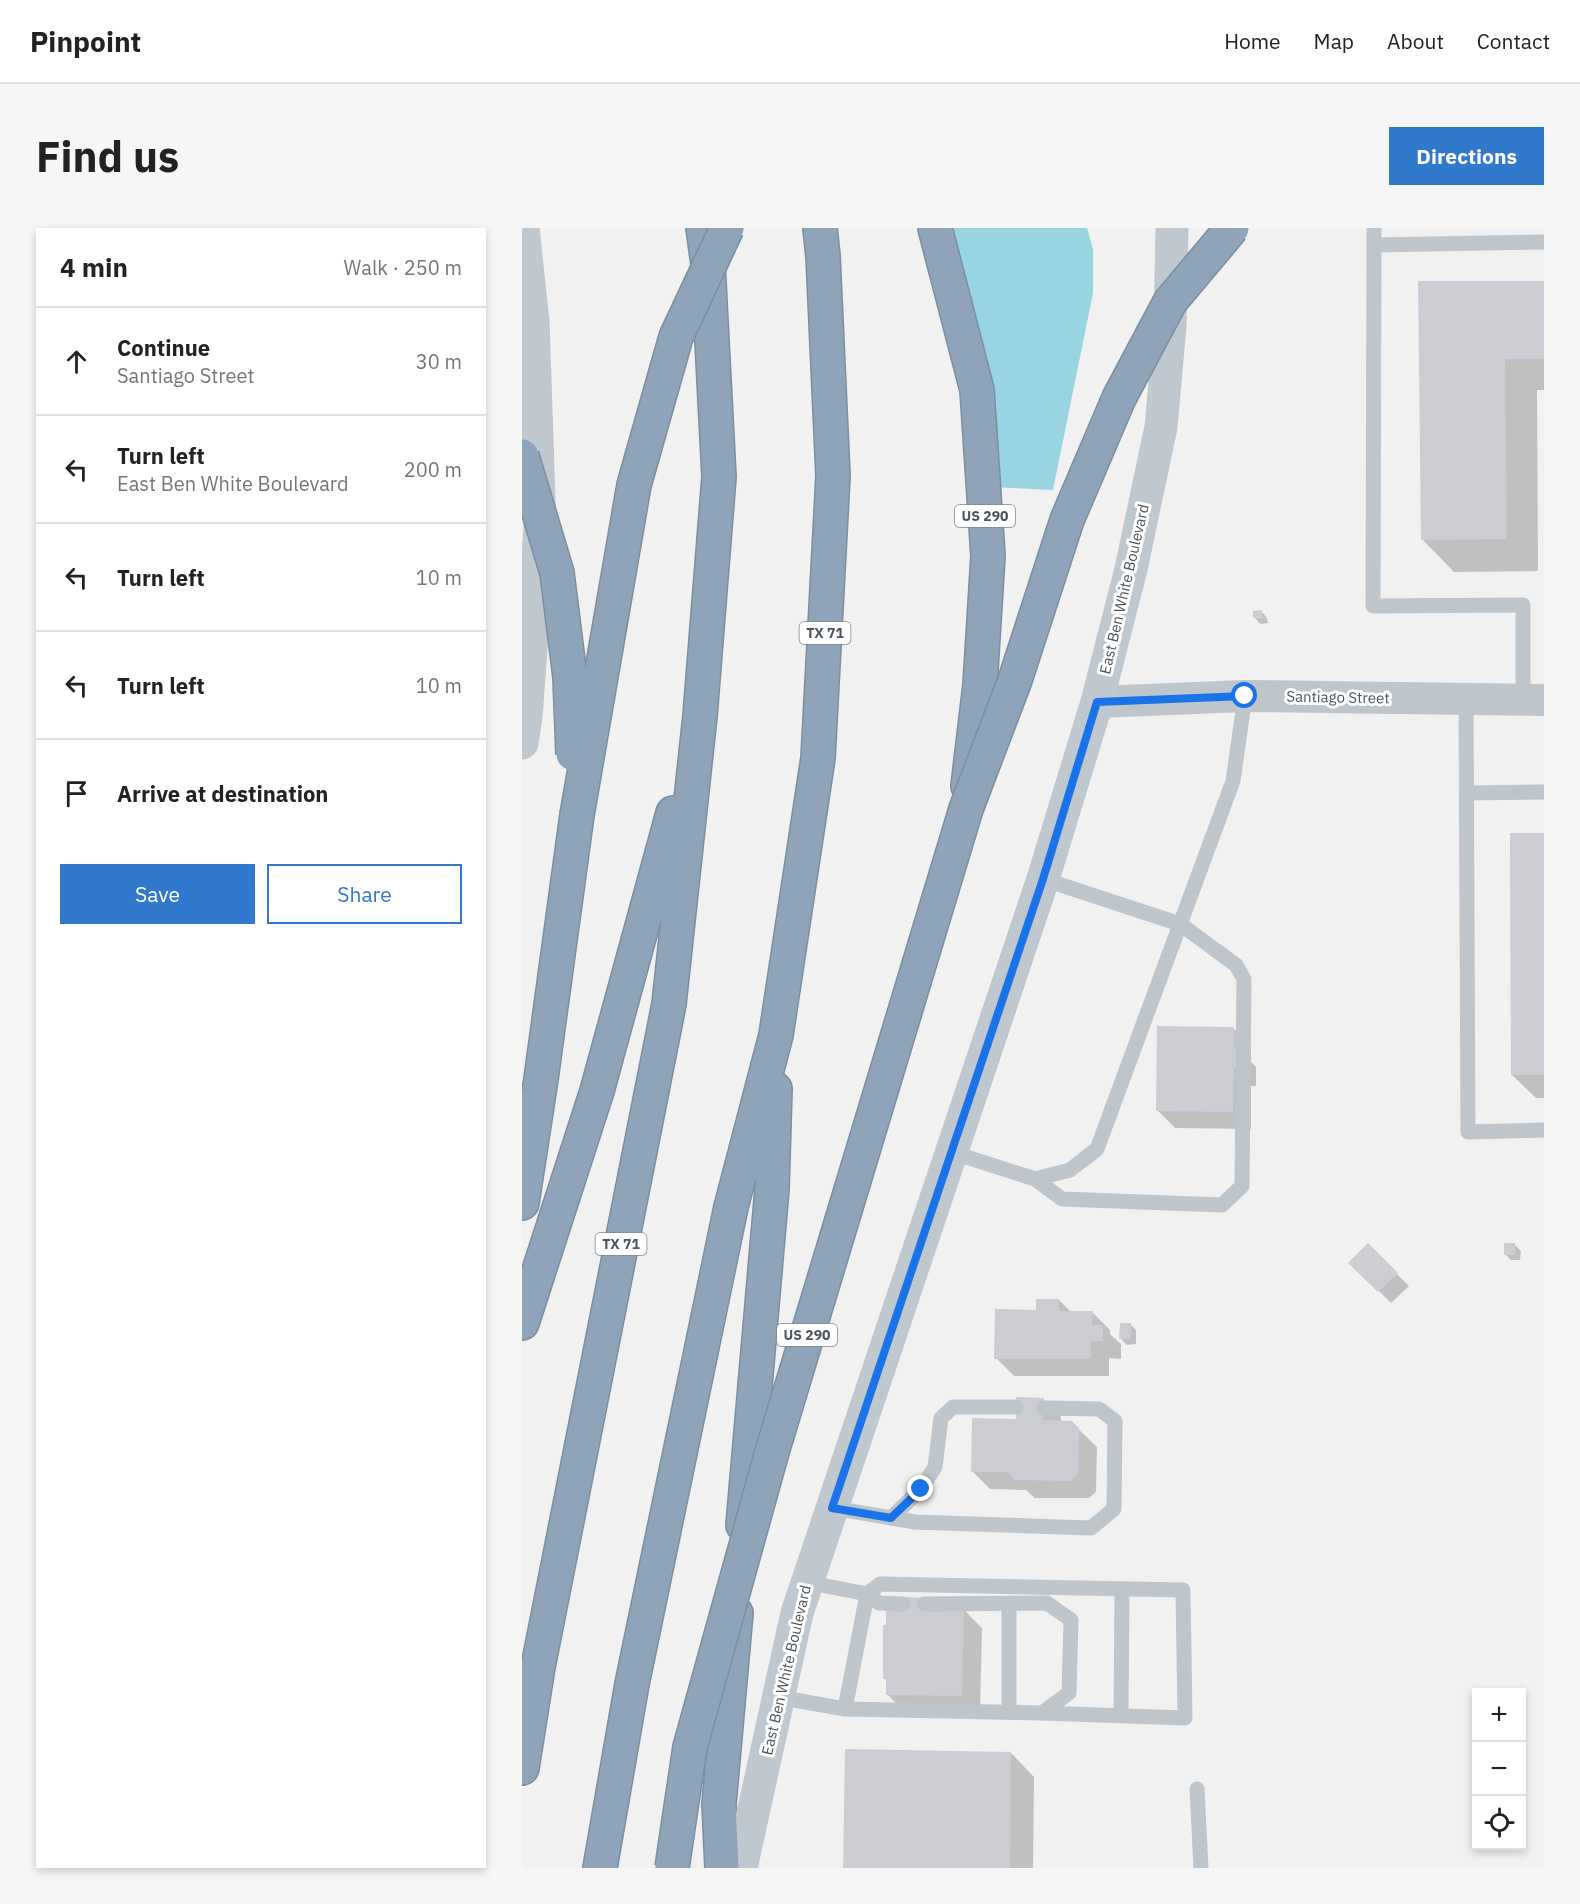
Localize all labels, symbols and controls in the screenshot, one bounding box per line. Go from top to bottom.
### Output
text: Pinpoint [30,23,141,60]
text: Home [1224,27,1281,55]
text: Map [1314,27,1354,55]
text: About [1387,27,1444,55]
text: Contact [1477,27,1550,55]
button: Directions [1389,127,1544,185]
text: Find us [36,129,179,184]
text: 4 min [60,250,128,284]
text: Walk · 250 m [344,254,462,281]
text: Continue [117,333,210,362]
icon: ahead [60,345,93,378]
text: 30 m [416,348,462,375]
text: Santiago Street [117,362,255,389]
text: Turn left [117,441,205,470]
icon: left [60,453,93,486]
text: 200 m [404,456,462,483]
text: East Ben White Boulevard [117,470,349,497]
street label: East Ben White Boulevard [1095,502,1153,676]
road number: US 290 [955,505,1015,527]
icon: left [60,561,93,594]
text: Turn left [117,563,205,592]
text: 10 m [416,564,462,591]
road number: TX 71 [800,622,850,644]
icon: left [60,669,93,702]
text: Turn left [117,671,205,700]
text: 10 m [416,672,462,699]
route start [1231,682,1257,708]
street label: Santiago Street [1286,687,1390,707]
icon: arrive [60,777,93,810]
text: Arrive at destination [117,779,328,808]
button: Save [60,864,255,924]
button: Share [267,864,462,924]
road number: TX 71 [596,1233,646,1255]
road number: US 290 [777,1324,837,1346]
route end [907,1475,933,1501]
street label: East Ben White Boulevard [757,1583,815,1757]
map controls [1472,1688,1526,1850]
button: + [1472,1688,1526,1742]
button: − [1472,1742,1526,1796]
button: locate [1472,1796,1526,1850]

